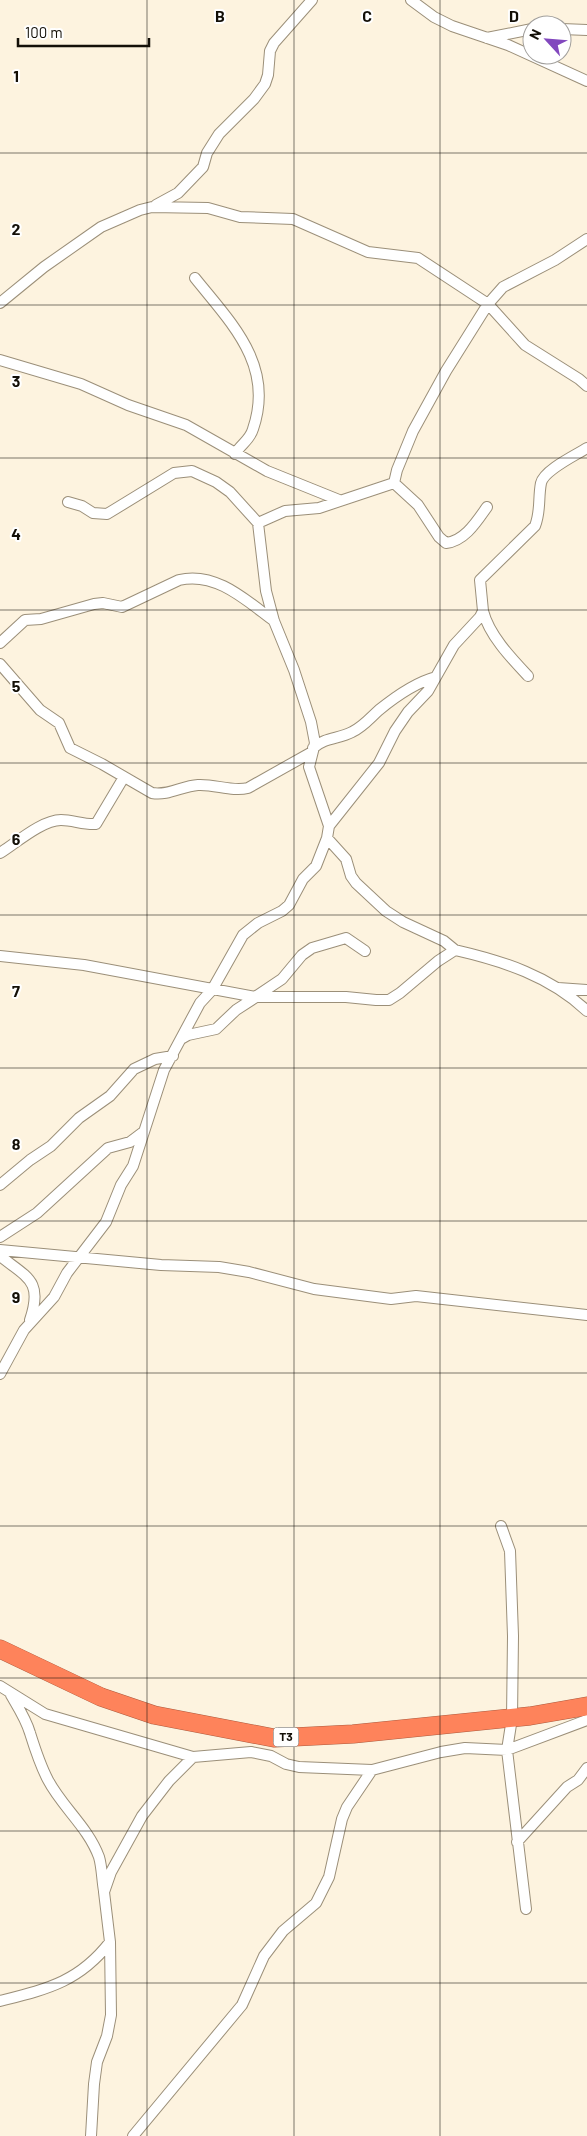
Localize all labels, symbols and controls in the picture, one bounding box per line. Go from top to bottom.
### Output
text: B [215,6,225,25]
text: C [362,6,372,25]
text: D [509,6,519,25]
scale bar [18,15,149,47]
north arrow [522,15,572,65]
text: 100 m [25,23,63,41]
text: N [525,26,545,42]
text: 1 [13,66,19,85]
text: 2 [12,219,21,238]
text: 3 [12,371,20,390]
text: 4 [11,524,21,543]
text: 5 [12,676,21,695]
text: 6 [12,829,21,848]
text: 7 [12,981,20,1000]
text: 8 [12,1134,21,1153]
text: 9 [12,1287,20,1306]
road number: T3 [274,1728,298,1746]

